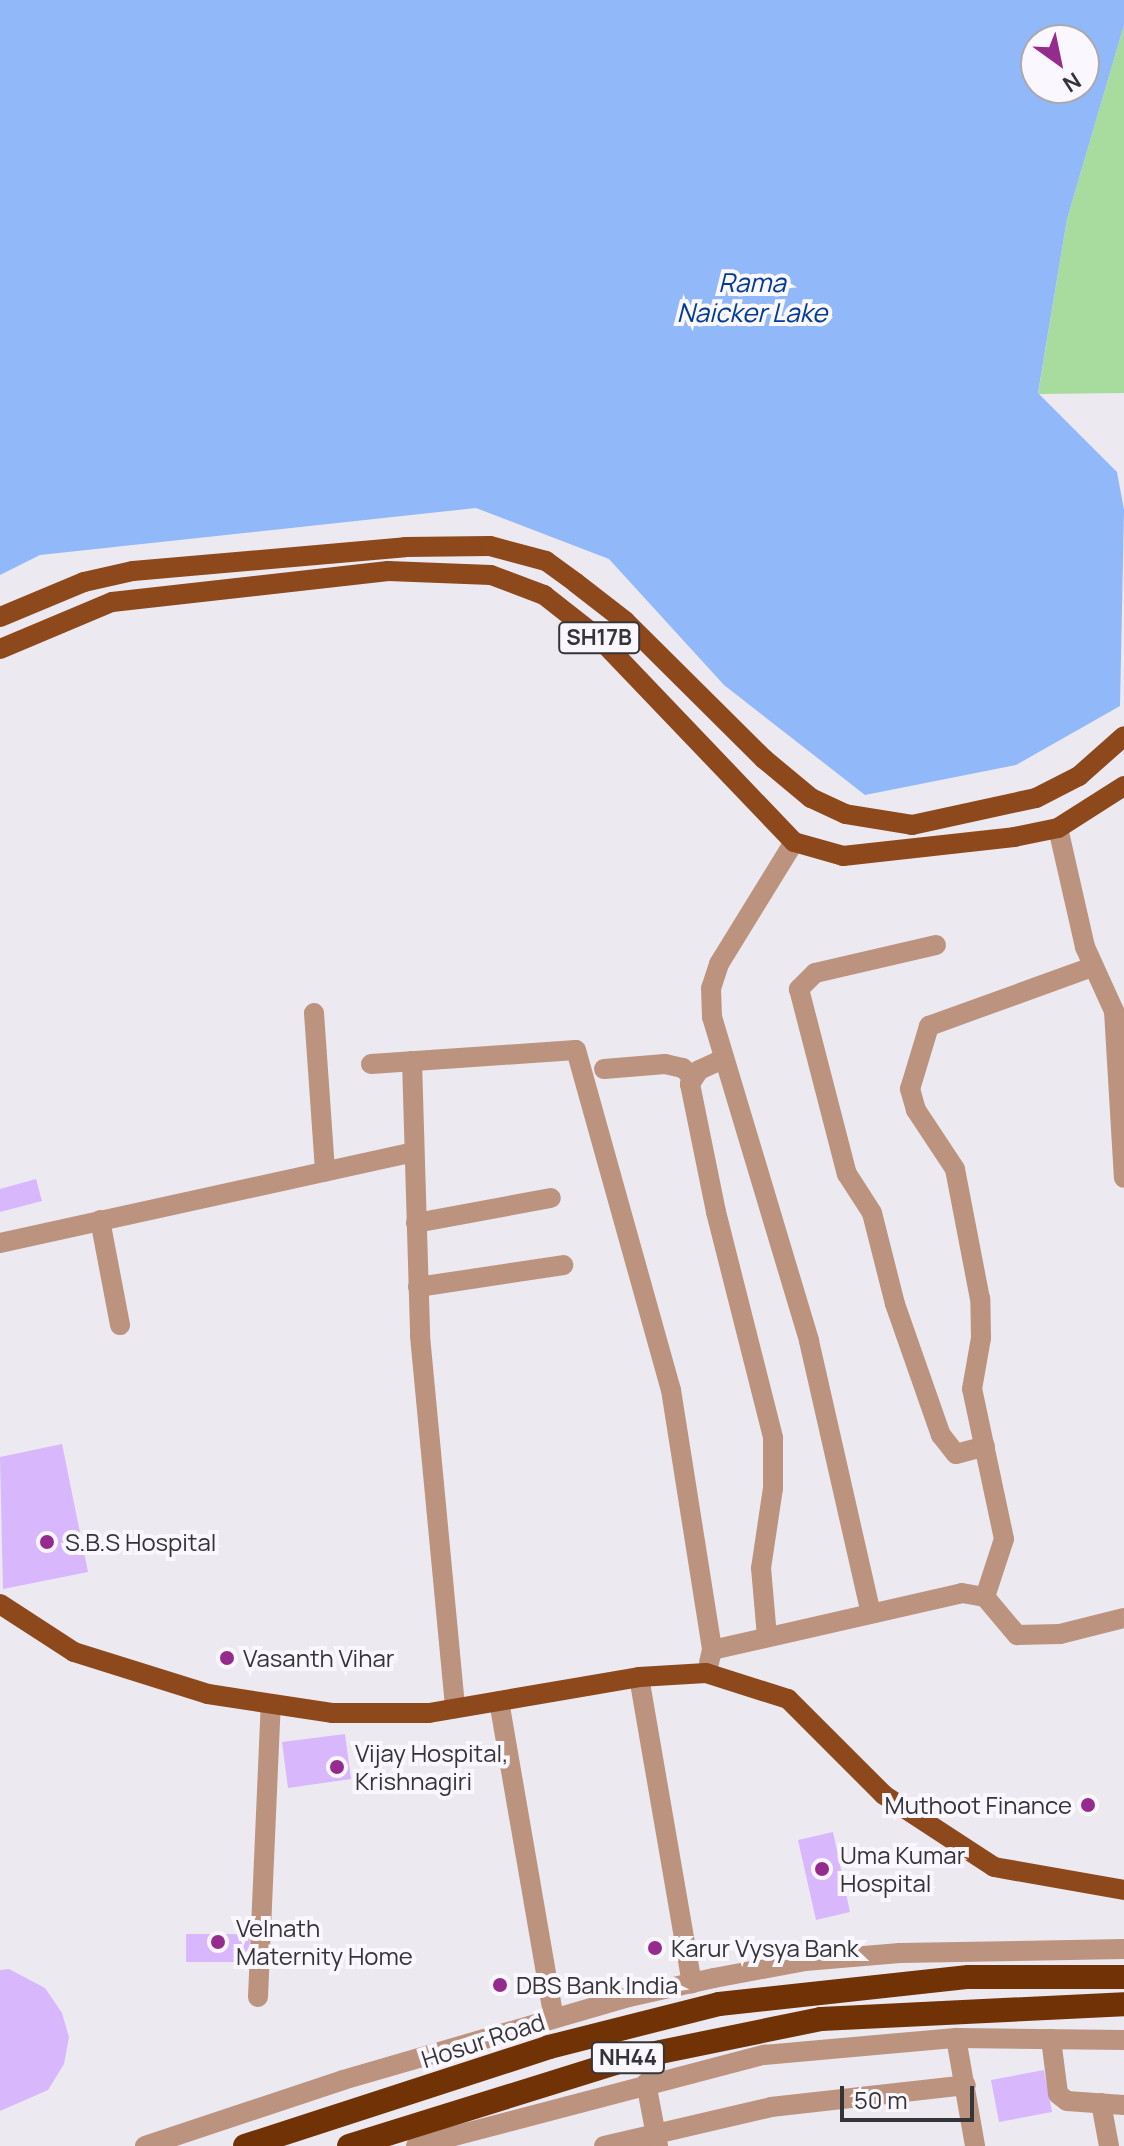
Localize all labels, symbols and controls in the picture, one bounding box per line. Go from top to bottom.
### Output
north arrow [1020,24,1100,104]
text: N [1057,66,1087,99]
water label: Rama Naicker Lake [677,267,827,328]
road number: SH17B [557,620,641,656]
place label: S.B.S Hospital [65,1528,216,1556]
marker: S.B.S Hospital [36,1531,58,1553]
place label: Vasanth Vihar [243,1644,394,1672]
marker: Vasanth Vihar [218,1649,236,1667]
place label: Vijay Hospital, Krishnagiri [355,1739,509,1795]
marker: Vijay Hospital, Krishnagiri [326,1756,348,1778]
place label: Muthoot Finance [884,1791,1072,1819]
marker: Muthoot Finance [1079,1796,1097,1814]
place label: Uma Kumar Hospital [840,1841,965,1897]
marker: Uma Kumar Hospital [811,1858,833,1880]
place label: Velnath Maternity Home [236,1914,413,1970]
marker: Velnath Maternity Home [207,1931,229,1953]
place label: Karur Vysya Bank [671,1934,859,1962]
marker: Karur Vysya Bank [646,1939,664,1957]
place label: DBS Bank India [516,1971,678,1999]
marker: DBS Bank India [491,1976,509,1994]
street label: Hosur Road [418,2007,548,2073]
road number: NH44 [590,2040,666,2076]
scale bar [844,2070,978,2120]
text: 50 m [854,2083,908,2116]

